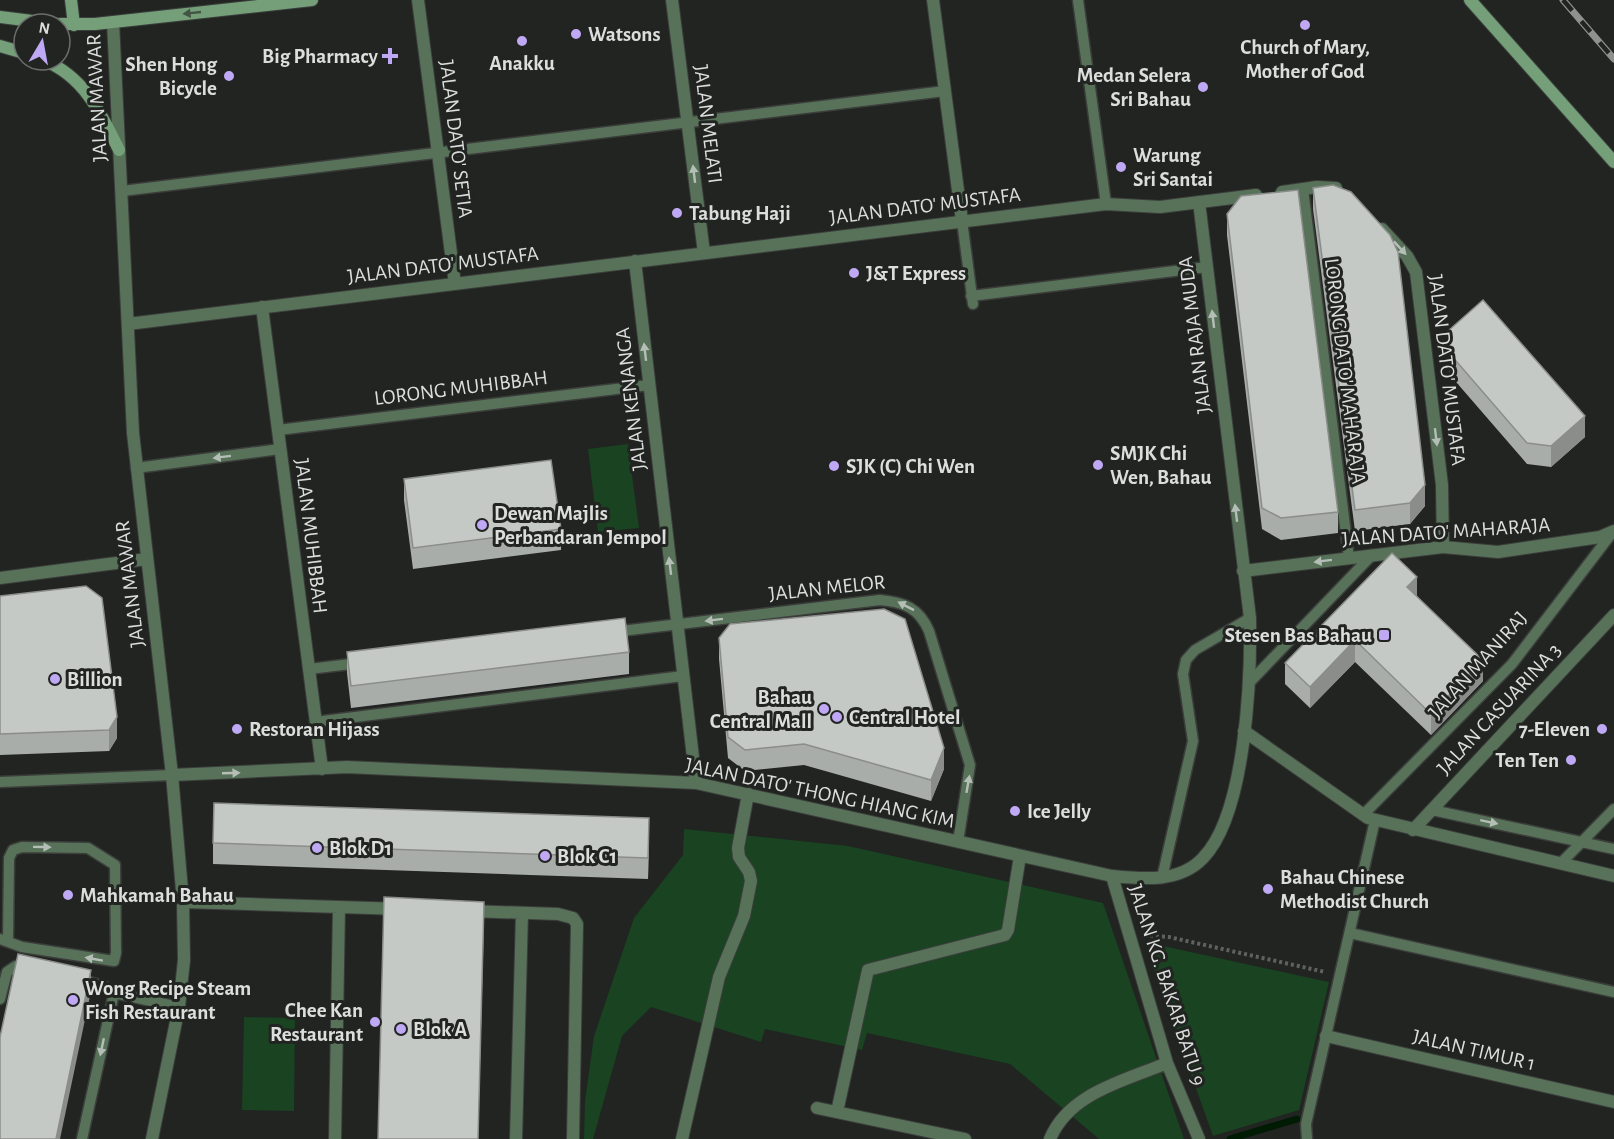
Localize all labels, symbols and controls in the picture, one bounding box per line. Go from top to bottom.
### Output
one-way arrow [182,8,201,18]
north arrow [12,12,72,72]
marker: Church of Mary, Mother of God [1298,18,1312,32]
text: N [38,19,51,37]
place label: Watsons [588,24,660,45]
marker: Watsons [569,27,583,41]
street label: JALAN MAWAR [83,34,111,162]
marker: Anakku [515,34,529,48]
place label: Church of Mary, Mother of God [1240,37,1370,82]
place label: Big Pharmacy [262,46,379,67]
marker: Big Pharmacy [383,49,397,63]
place label: Anakku [489,53,555,74]
place label: Shen Hong Bicycle [125,54,217,99]
street label: JALAN DATO' SETIA [436,59,476,219]
street label: JALAN MELATI [690,63,726,185]
place label: Medan Selera Sri Bahau [1077,65,1191,110]
marker: Shen Hong Bicycle [222,69,236,83]
marker: Medan Selera Sri Bahau [1196,80,1210,94]
place label: Warung Sri Santai [1133,145,1213,190]
marker: Warung Sri Santai [1114,160,1128,174]
one-way arrow [690,164,699,183]
street label: JALAN DATO' MUSTAFA [828,184,1022,228]
place label: Tabung Haji [689,203,791,224]
marker: Tabung Haji [670,206,684,220]
one-way arrow [1393,240,1406,255]
street label: JALAN DATO' MUSTAFA [346,243,540,287]
street label: JALAN RAJA MUDA [1175,255,1215,415]
street label: LORONG DATO' MAHARAJA [1321,257,1369,485]
place label: J&T Express [866,263,966,284]
marker: J&T Express [847,266,861,280]
street label: JALAN DATO' MUSTAFA [1425,273,1469,467]
one-way arrow [1208,310,1218,329]
street label: JALAN KENANGA [612,326,650,472]
one-way arrow [640,342,650,361]
street label: LORONG MUHIBBAH [373,367,549,409]
one-way arrow [1432,427,1441,446]
place label: SMJK Chi Wen, Bahau [1110,443,1212,488]
one-way arrow [212,452,231,462]
place label: SJK (C) Chi Wen [846,456,975,477]
street label: JALAN MUHIBBAH [291,457,331,615]
marker: SMJK Chi Wen, Bahau [1091,458,1105,472]
marker: SJK (C) Chi Wen [827,459,841,473]
place label: Dewan Majlis Perbandaran Jempol [494,503,667,548]
one-way arrow [1232,503,1241,522]
street label: JALAN DATO' MAHARAJA [1341,514,1551,550]
marker: Dewan Majlis Perbandaran Jempol [475,518,489,532]
street label: JALAN MAWAR [112,519,148,649]
one-way arrow [1313,556,1332,566]
one-way arrow [665,557,675,576]
street label: JALAN MELOR [768,571,886,605]
one-way arrow [897,601,914,611]
street label: JALAN MANIRAJ [1425,607,1531,723]
one-way arrow [704,615,723,625]
place label: Stesen Bas Bahau [1224,625,1372,646]
marker: Stesen Bas Bahau [1377,628,1391,642]
street label: JALAN CASUARINA 3 [1433,639,1565,779]
place label: Billion [67,669,123,690]
marker: Billion [48,672,62,686]
place label: Bahau Central Mall [710,687,812,732]
marker: Bahau Central Mall [817,702,831,716]
place label: Central Hotel [849,707,960,728]
marker: Central Hotel [830,710,844,724]
place label: Restoran Hijass [249,719,380,740]
place label: 7-Eleven [1519,719,1590,740]
marker: Restoran Hijass [230,722,244,736]
marker: 7-Eleven [1595,722,1609,736]
place label: Ten Ten [1495,750,1559,771]
marker: Ten Ten [1564,753,1578,767]
street label: JALAN DATO' THONG HIANG KIM [684,754,956,832]
one-way arrow [221,768,240,777]
one-way arrow [964,775,973,794]
place label: Ice Jelly [1027,801,1091,822]
marker: Ice Jelly [1008,804,1022,818]
one-way arrow [1480,818,1499,827]
place label: Blok D1 [329,838,392,859]
marker: Blok D1 [310,841,324,855]
one-way arrow [32,842,51,852]
place label: Blok C1 [557,846,617,867]
marker: Blok C1 [538,849,552,863]
place label: Bahau Chinese Methodist Church [1280,867,1429,912]
street label: JALAN KG. BAKAR BATU 9 [1125,882,1209,1088]
marker: Bahau Chinese Methodist Church [1261,882,1275,896]
place label: Mahkamah Bahau [80,885,234,906]
marker: Mahkamah Bahau [61,888,75,902]
one-way arrow [84,955,103,964]
place label: Wong Recipe Steam Fish Restaurant [85,978,251,1023]
marker: Wong Recipe Steam Fish Restaurant [66,993,80,1007]
place label: Chee Kan Restaurant [270,1000,363,1045]
marker: Chee Kan Restaurant [368,1015,382,1029]
place label: Blok A [413,1019,468,1040]
marker: Blok A [394,1022,408,1036]
street label: JALAN TIMUR 1 [1411,1026,1537,1074]
one-way arrow [97,1037,106,1056]

